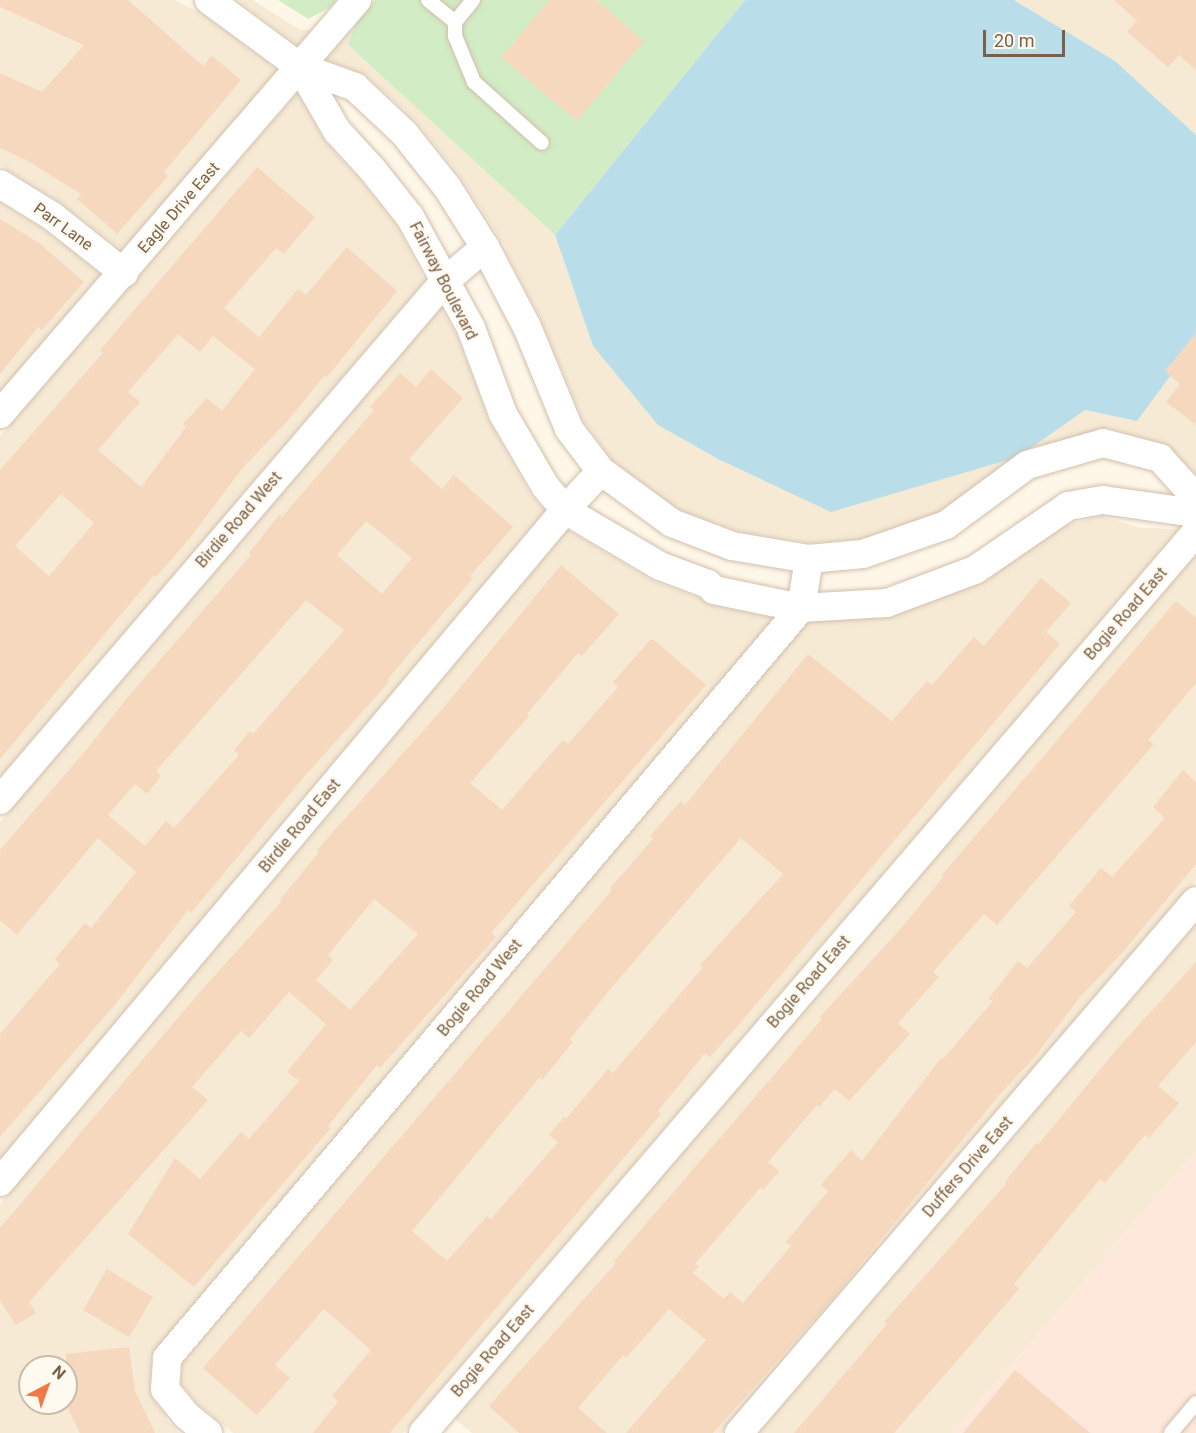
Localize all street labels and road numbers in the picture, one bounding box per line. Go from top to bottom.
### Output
street label: Eagle Drive East [134,159,224,257]
street label: Parr Lane [30,199,96,255]
street label: Fairway Boulevard [405,219,481,343]
street label: Birdie Road West [192,468,286,572]
street label: Bogie Road East [1081,564,1171,664]
street label: Birdie Road East [255,775,345,877]
street label: Bogie Road East [764,932,854,1032]
street label: Bogie Road West [434,935,526,1041]
street label: Duffers Drive East [919,1113,1017,1221]
street label: Bogie Road East [448,1301,538,1401]

